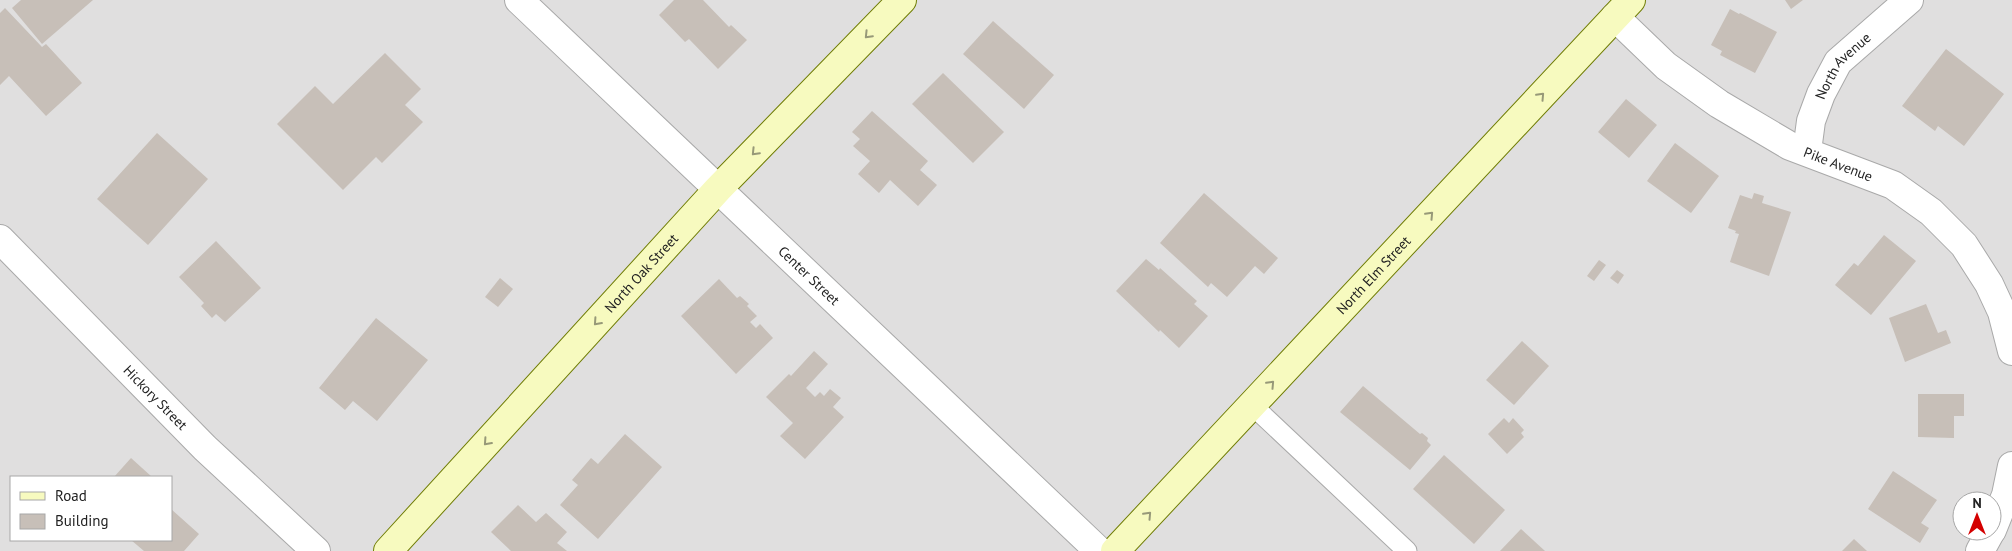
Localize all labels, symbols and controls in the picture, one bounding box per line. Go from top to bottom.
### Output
one-way arrow [865,29,874,38]
street label: North Avenue [1811,29,1874,102]
one-way arrow [1535,93,1544,102]
street label: Pike Avenue [1801,143,1875,185]
one-way arrow [752,146,761,155]
one-way arrow [1424,211,1433,220]
street label: North Oak Street [601,230,682,316]
street label: North Elm Street [1332,232,1415,318]
street label: Center Street [774,242,844,309]
one-way arrow [594,317,603,326]
street label: Hickory Street [120,361,191,434]
one-way arrow [1265,381,1274,390]
one-way arrow [484,437,493,446]
legend [10,476,172,541]
text: Road [55,486,87,505]
north arrow [1952,491,2002,541]
text: N [1972,494,1982,512]
text: Building [55,511,109,530]
one-way arrow [1142,512,1151,521]

